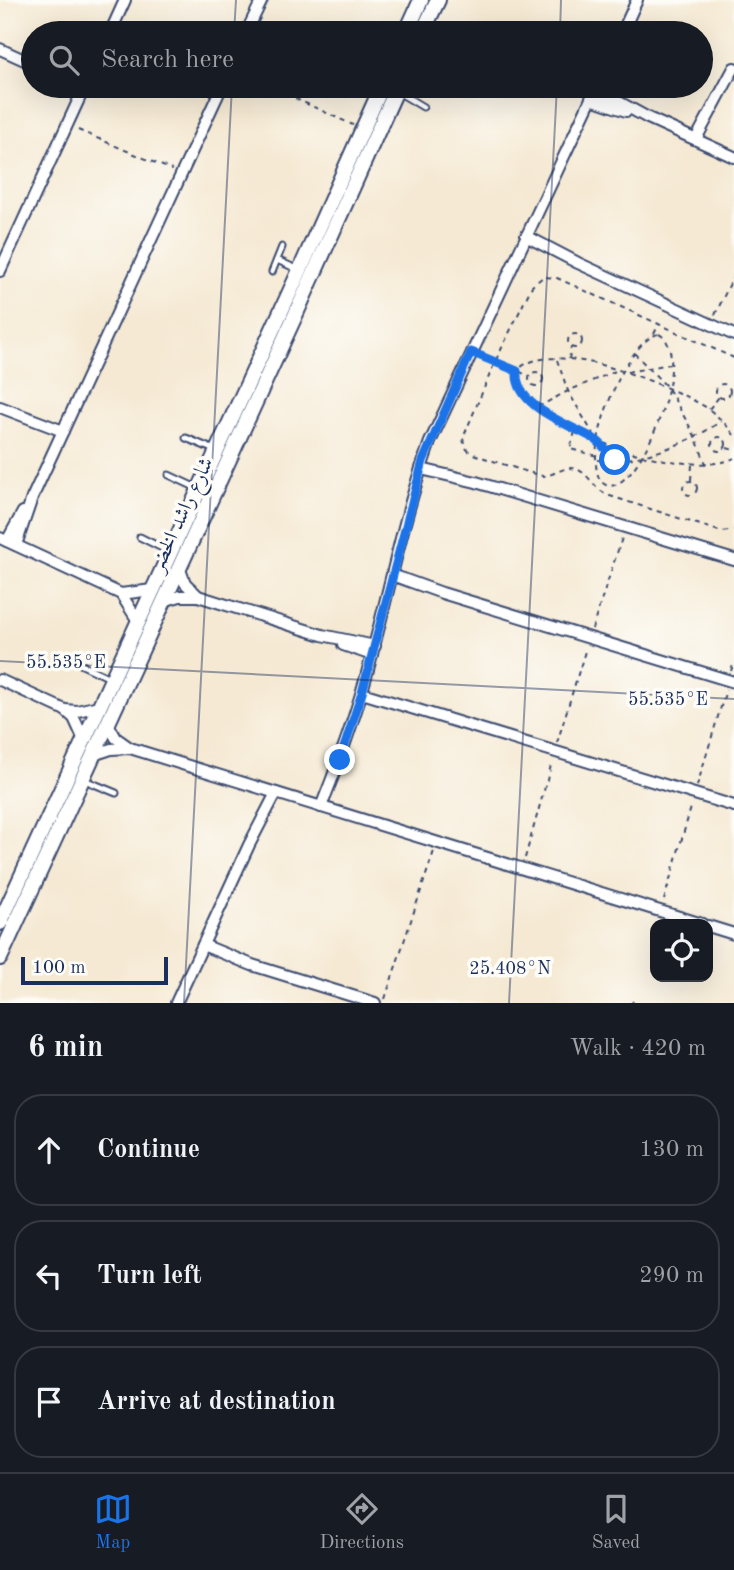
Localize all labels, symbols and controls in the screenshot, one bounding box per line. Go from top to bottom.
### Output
search box [21,21,713,98]
icon: search [45,41,83,79]
text: Search here [101,47,234,73]
route start [599,444,630,475]
street label: شارع راشد الخضر [146,454,223,579]
text: 55.535°E [26,654,106,672]
text: 55.535°E [628,691,708,709]
route end [324,744,355,775]
map controls [650,919,713,982]
button: locate [650,919,713,982]
scale bar [21,954,168,986]
text: 100 m [32,959,85,978]
text: 25.408°N [469,960,551,978]
text: 6 min [28,1033,103,1063]
text: Walk · 420 m [570,1037,706,1060]
icon: ahead [30,1131,68,1169]
text: Continue [97,1137,200,1163]
text: 130 m [639,1138,704,1161]
icon: left [30,1257,68,1295]
text: Turn left [97,1263,202,1289]
text: 290 m [639,1264,704,1287]
icon: arrive [30,1383,68,1421]
text: Arrive at destination [97,1389,336,1415]
tab: Map [94,1490,132,1555]
tab: Directions [320,1490,404,1555]
tab: Saved [592,1490,640,1555]

